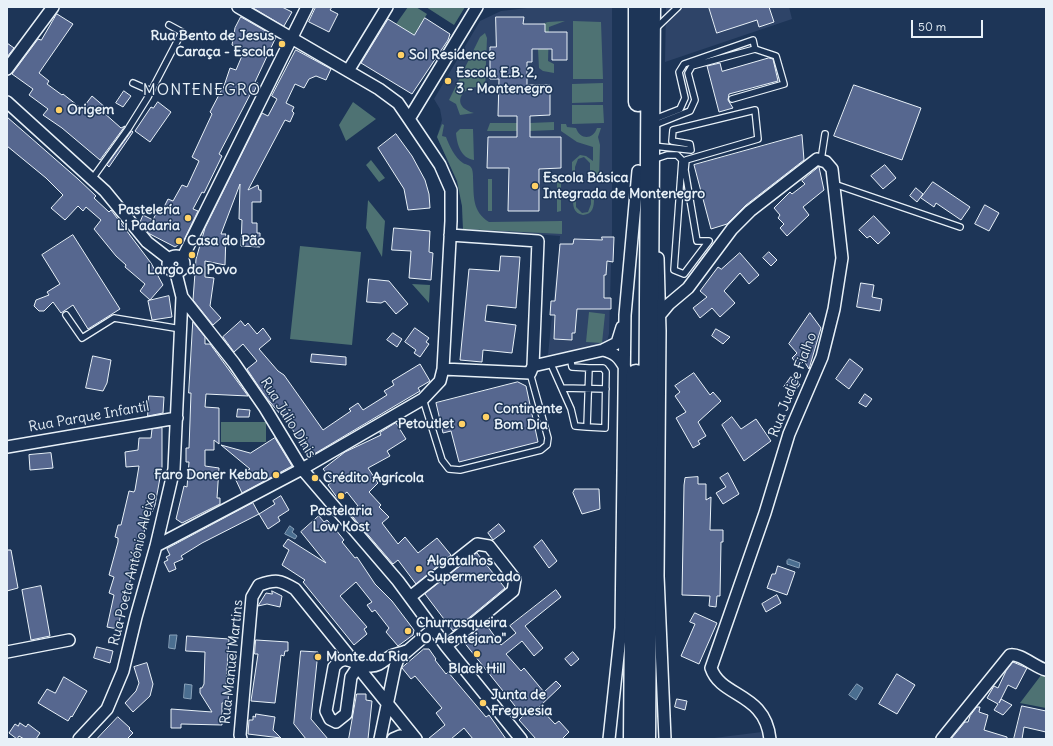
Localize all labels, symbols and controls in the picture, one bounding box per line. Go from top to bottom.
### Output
scale bar [913,12,985,38]
text: 50 m [918,19,946,34]
place label: Rua Bento de Jesus Caraça - Escola [151,28,274,60]
marker: Rua Bento de Jesus Caraça - Escola [277,39,287,49]
place label: Sol Residence [409,47,495,63]
marker: Sol Residence [396,50,406,60]
place label: Escola E.B. 2, 3 - Montenegro [456,65,553,98]
marker: Escola E.B. 2, 3 - Montenegro [443,76,453,86]
district label: MONTENEGRO [143,80,261,100]
place label: Origem [67,102,114,118]
marker: Origem [54,105,64,115]
place label: Escola Básica Integrada de Montenegro [543,170,705,202]
marker: Escola Básica Integrada de Montenegro [530,181,540,191]
place label: Pastelería Li Padaria [117,202,180,234]
marker: Pastelería Li Padaria [183,213,193,223]
place label: Casa do Pão [187,233,265,249]
marker: Casa do Pão [174,236,184,246]
marker: Largo do Povo [187,250,197,260]
place label: Largo do Povo [147,262,237,278]
street label: Rua Judice Fialho [765,330,821,440]
street label: Rua Júlio Dinis [257,375,319,461]
street label: Rua Parque Infantil [27,398,151,436]
place label: Continente Bom Dia [494,401,563,434]
marker: Continente Bom Dia [481,412,491,422]
place label: Petoutlet [398,416,454,432]
marker: Petoutlet [457,419,467,429]
place label: Faro Doner Kebab [154,467,268,483]
marker: Faro Doner Kebab [271,470,281,480]
place label: Crédito Agrícola [323,470,424,486]
marker: Crédito Agrícola [310,473,320,483]
street label: Rua Poeta António Aleixo [106,491,160,647]
marker: Pastelaria Low Kost [336,491,346,501]
place label: Pastelaria Low Kost [310,503,372,536]
place label: Algatalhos Supermercado [427,553,521,586]
marker: Algatalhos Supermercado [414,564,424,574]
street label: Rua Manuel Martins [217,599,247,725]
place label: Churrasqueira "O Alentejano" [416,615,507,648]
marker: Churrasqueira "O Alentejano" [403,626,413,636]
place label: Monte da Ria [326,649,408,665]
marker: Black Hill [472,649,482,659]
marker: Monte da Ria [313,652,323,662]
place label: Black Hill [448,661,506,677]
place label: Junta de Freguesia [491,687,552,720]
marker: Junta de Freguesia [478,698,488,708]

